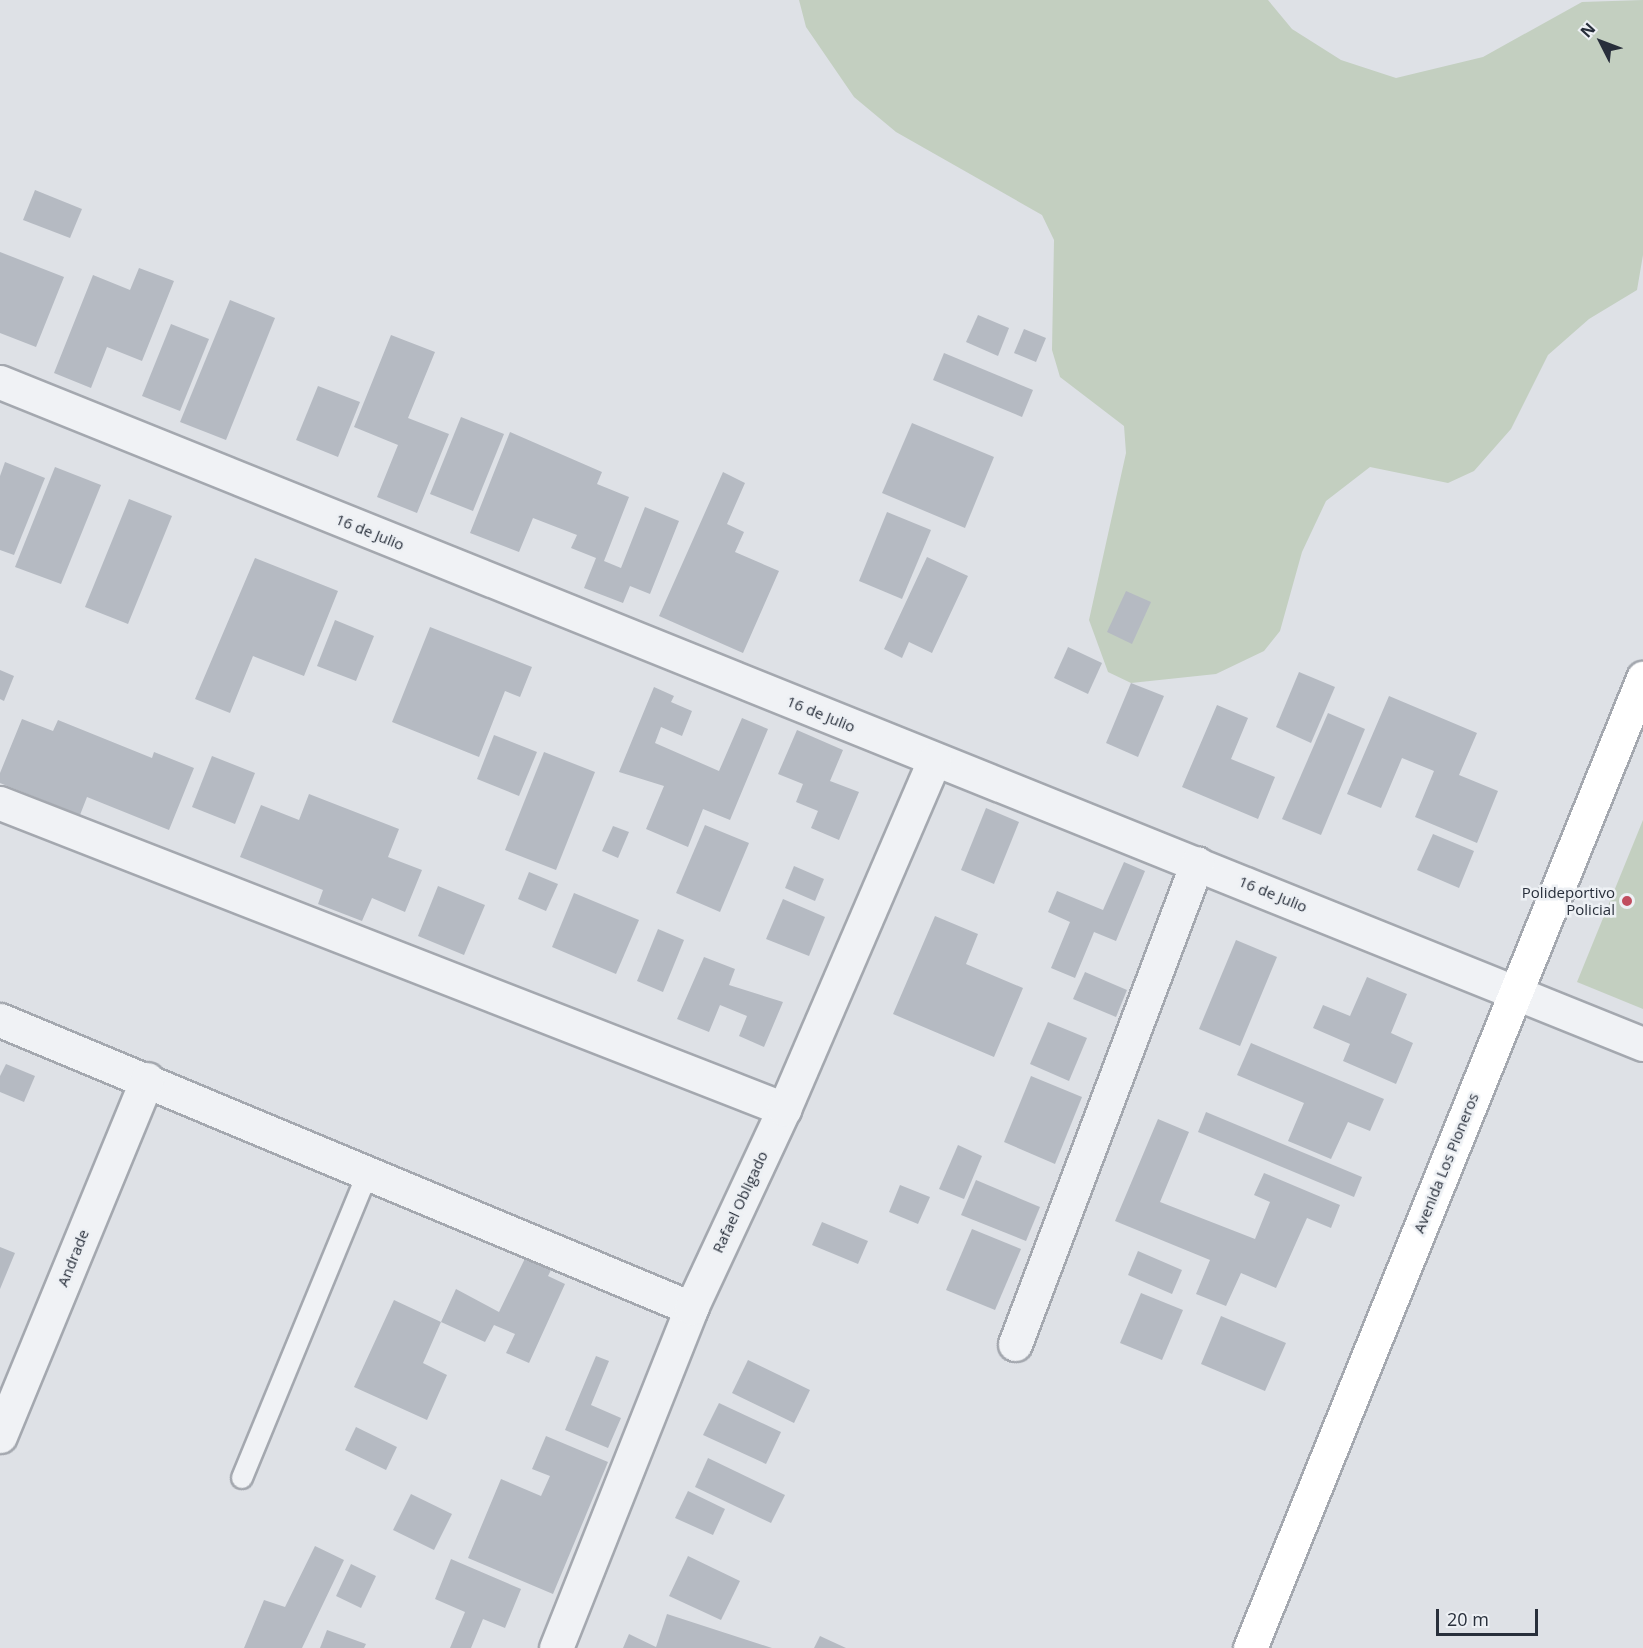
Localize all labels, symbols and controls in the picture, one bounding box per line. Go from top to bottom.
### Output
north arrow [1571,12,1631,72]
text: N [1575,18,1600,42]
street label: 16 de Julio [333,510,407,554]
street label: 16 de Julio [784,692,858,736]
street label: 16 de Julio [1236,872,1310,916]
place label: Polideportivo Policial [1522,883,1615,918]
marker: Polideportivo Policial [1620,894,1634,908]
street label: Avenida Los Pioneros [1410,1090,1482,1236]
street label: Rafael Obligado [709,1148,771,1256]
street label: Andrade [53,1227,93,1289]
scale bar [1439,1597,1541,1635]
text: 20 m [1447,1607,1489,1631]

